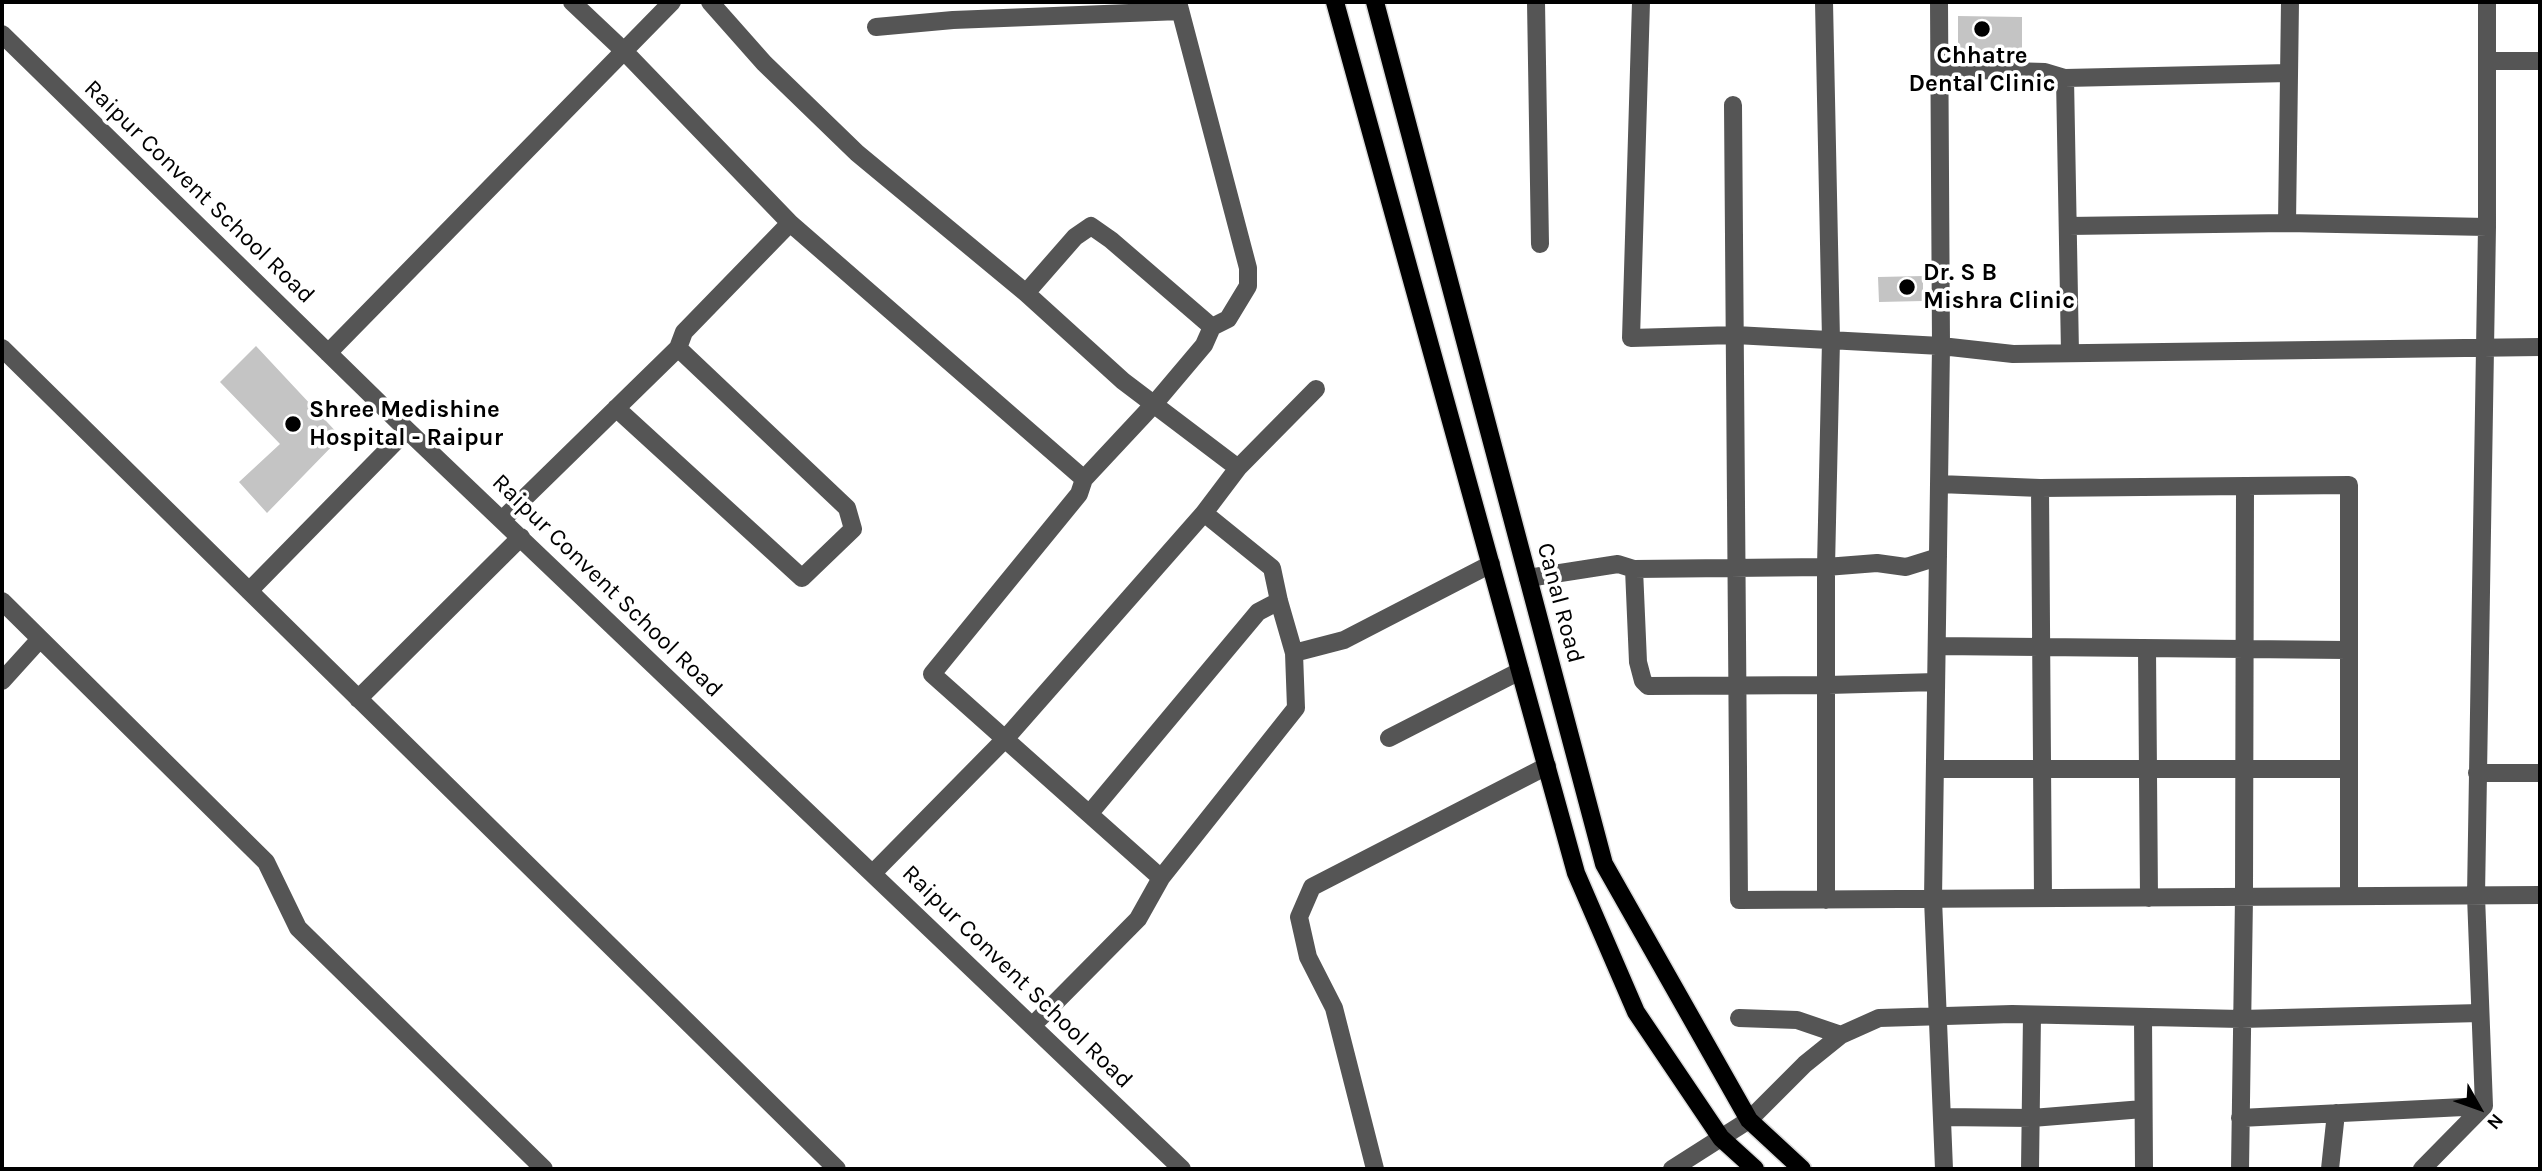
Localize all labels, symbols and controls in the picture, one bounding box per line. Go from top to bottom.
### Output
marker: Chhatre Dental Clinic [1972,19,1992,39]
place label: Chhatre Dental Clinic [1909,42,2055,98]
street label: Raipur Convent School Road [78,74,320,310]
place label: Dr. S B Mishra Clinic [1923,259,2075,315]
marker: Dr. S B Mishra Clinic [1897,277,1917,297]
place label: Shree Medishine Hospital - Raipur [309,396,503,452]
marker: Shree Medishine Hospital - Raipur [283,414,303,434]
street label: Raipur Convent School Road [486,468,728,704]
street label: Canal Road [1530,540,1590,666]
street label: Raipur Convent School Road [896,859,1138,1095]
north arrow [2444,1073,2514,1143]
text: N [2482,1109,2508,1134]

